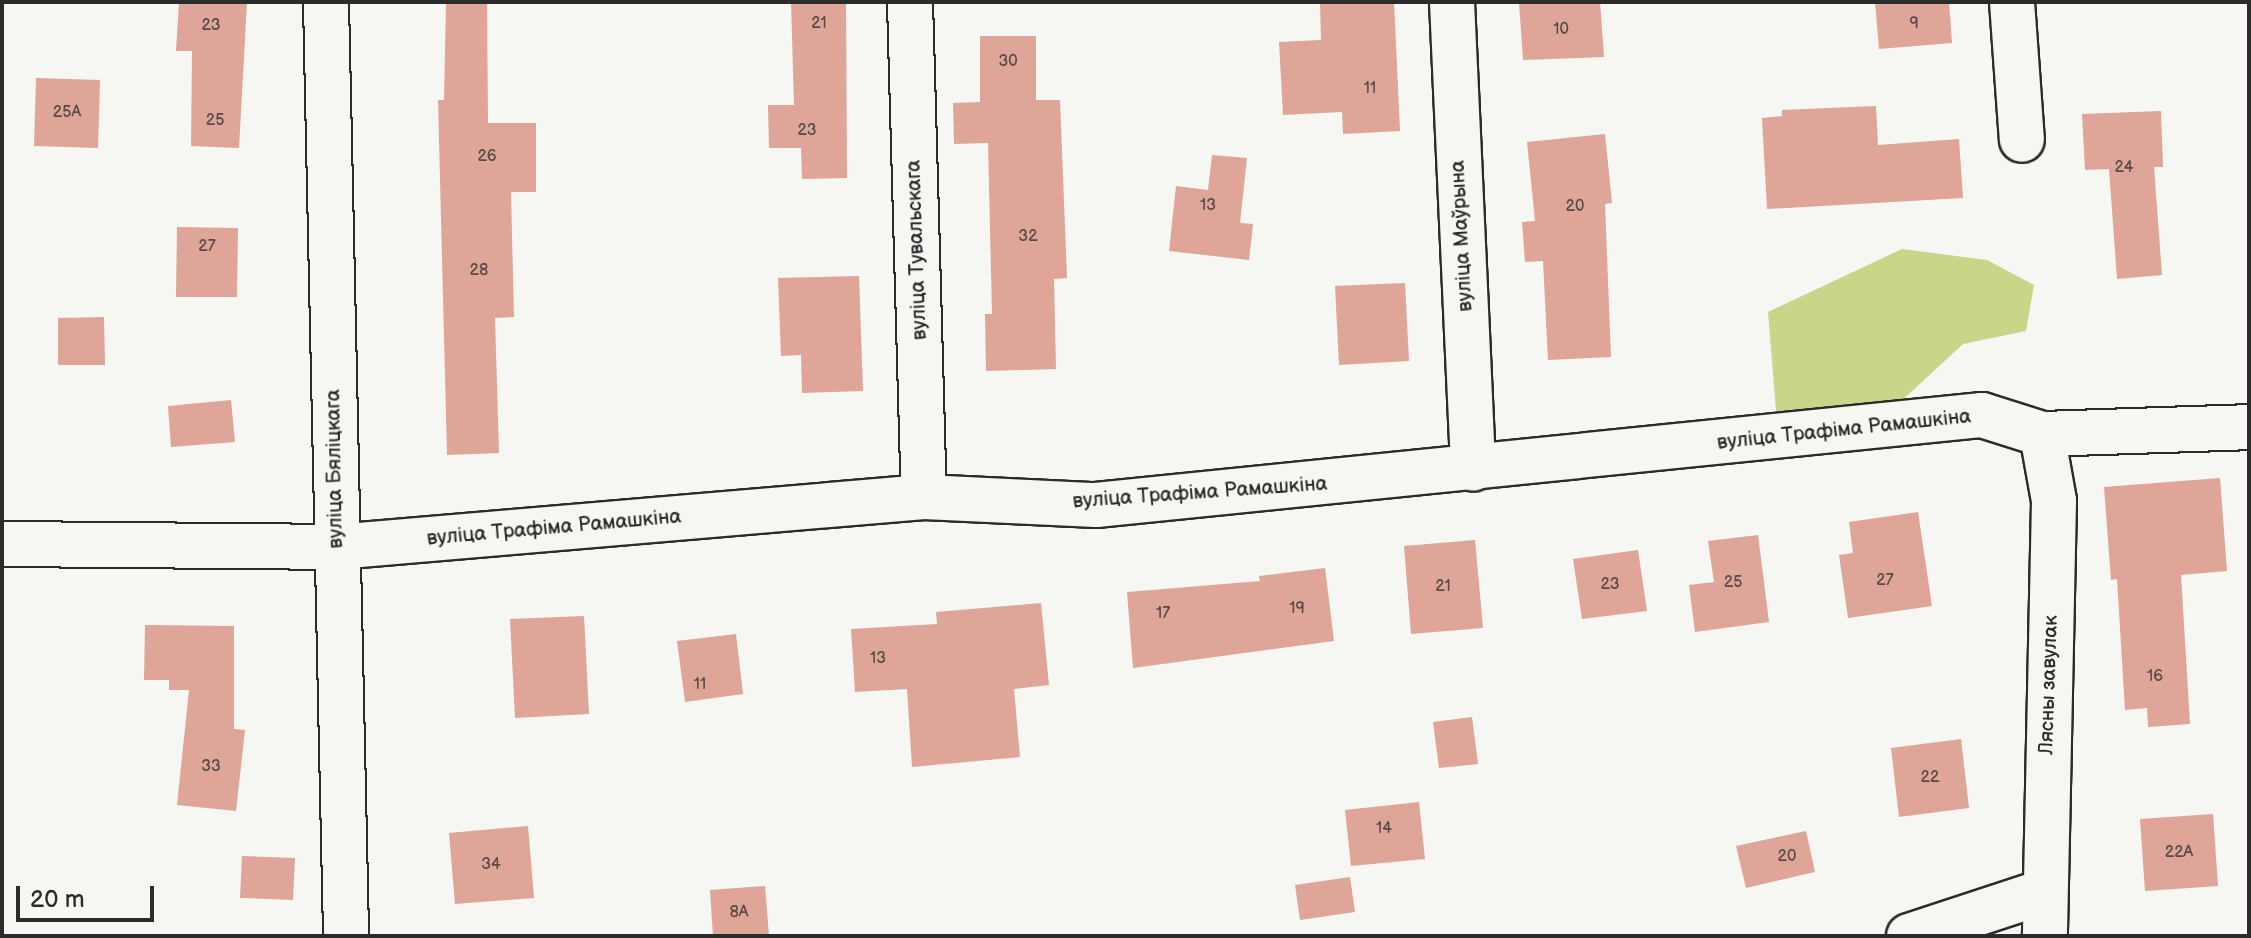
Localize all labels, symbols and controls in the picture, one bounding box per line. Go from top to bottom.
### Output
house number: 21 [811,14,827,34]
house number: 9 [1909,14,1919,34]
house number: 23 [202,16,220,36]
house number: 10 [1553,20,1569,40]
house number: 30 [998,52,1018,72]
house number: 11 [1364,79,1376,99]
house number: 25А [53,103,81,123]
house number: 25 [206,111,224,131]
house number: 23 [798,121,816,141]
house number: 26 [477,147,497,167]
house number: 24 [2115,158,2133,178]
street label: вуліца Тувальскага [902,159,932,341]
street label: вуліца Маўрына [1446,160,1478,312]
house number: 13 [1200,196,1216,216]
house number: 20 [1566,197,1584,217]
house number: 32 [1018,227,1038,247]
house number: 27 [198,237,216,257]
house number: 28 [470,261,488,281]
street label: вуліца Бяліцкага [322,389,348,549]
street label: вуліца Трафіма Рамашкіна [1716,405,1972,455]
street label: вуліца Трафіма Рамашкіна [1072,472,1328,514]
street label: вуліца Трафіма Рамашкіна [426,505,682,551]
house number: 27 [1876,571,1894,591]
house number: 25 [1724,573,1742,593]
house number: 23 [1601,575,1619,595]
house number: 21 [1435,577,1451,597]
house number: 19 [1289,599,1305,619]
house number: 17 [1156,604,1170,624]
street label: Лясны завулак [2035,615,2063,755]
house number: 13 [870,649,886,669]
house number: 16 [2147,667,2163,687]
house number: 11 [694,675,706,695]
house number: 33 [201,757,221,777]
house number: 22 [1921,768,1939,788]
house number: 14 [1376,819,1392,839]
house number: 22А [2165,843,2193,863]
house number: 20 [1778,847,1796,867]
house number: 34 [481,855,501,875]
scale bar [20,870,158,920]
text: 20 m [30,885,85,914]
house number: 8А [729,903,749,923]

